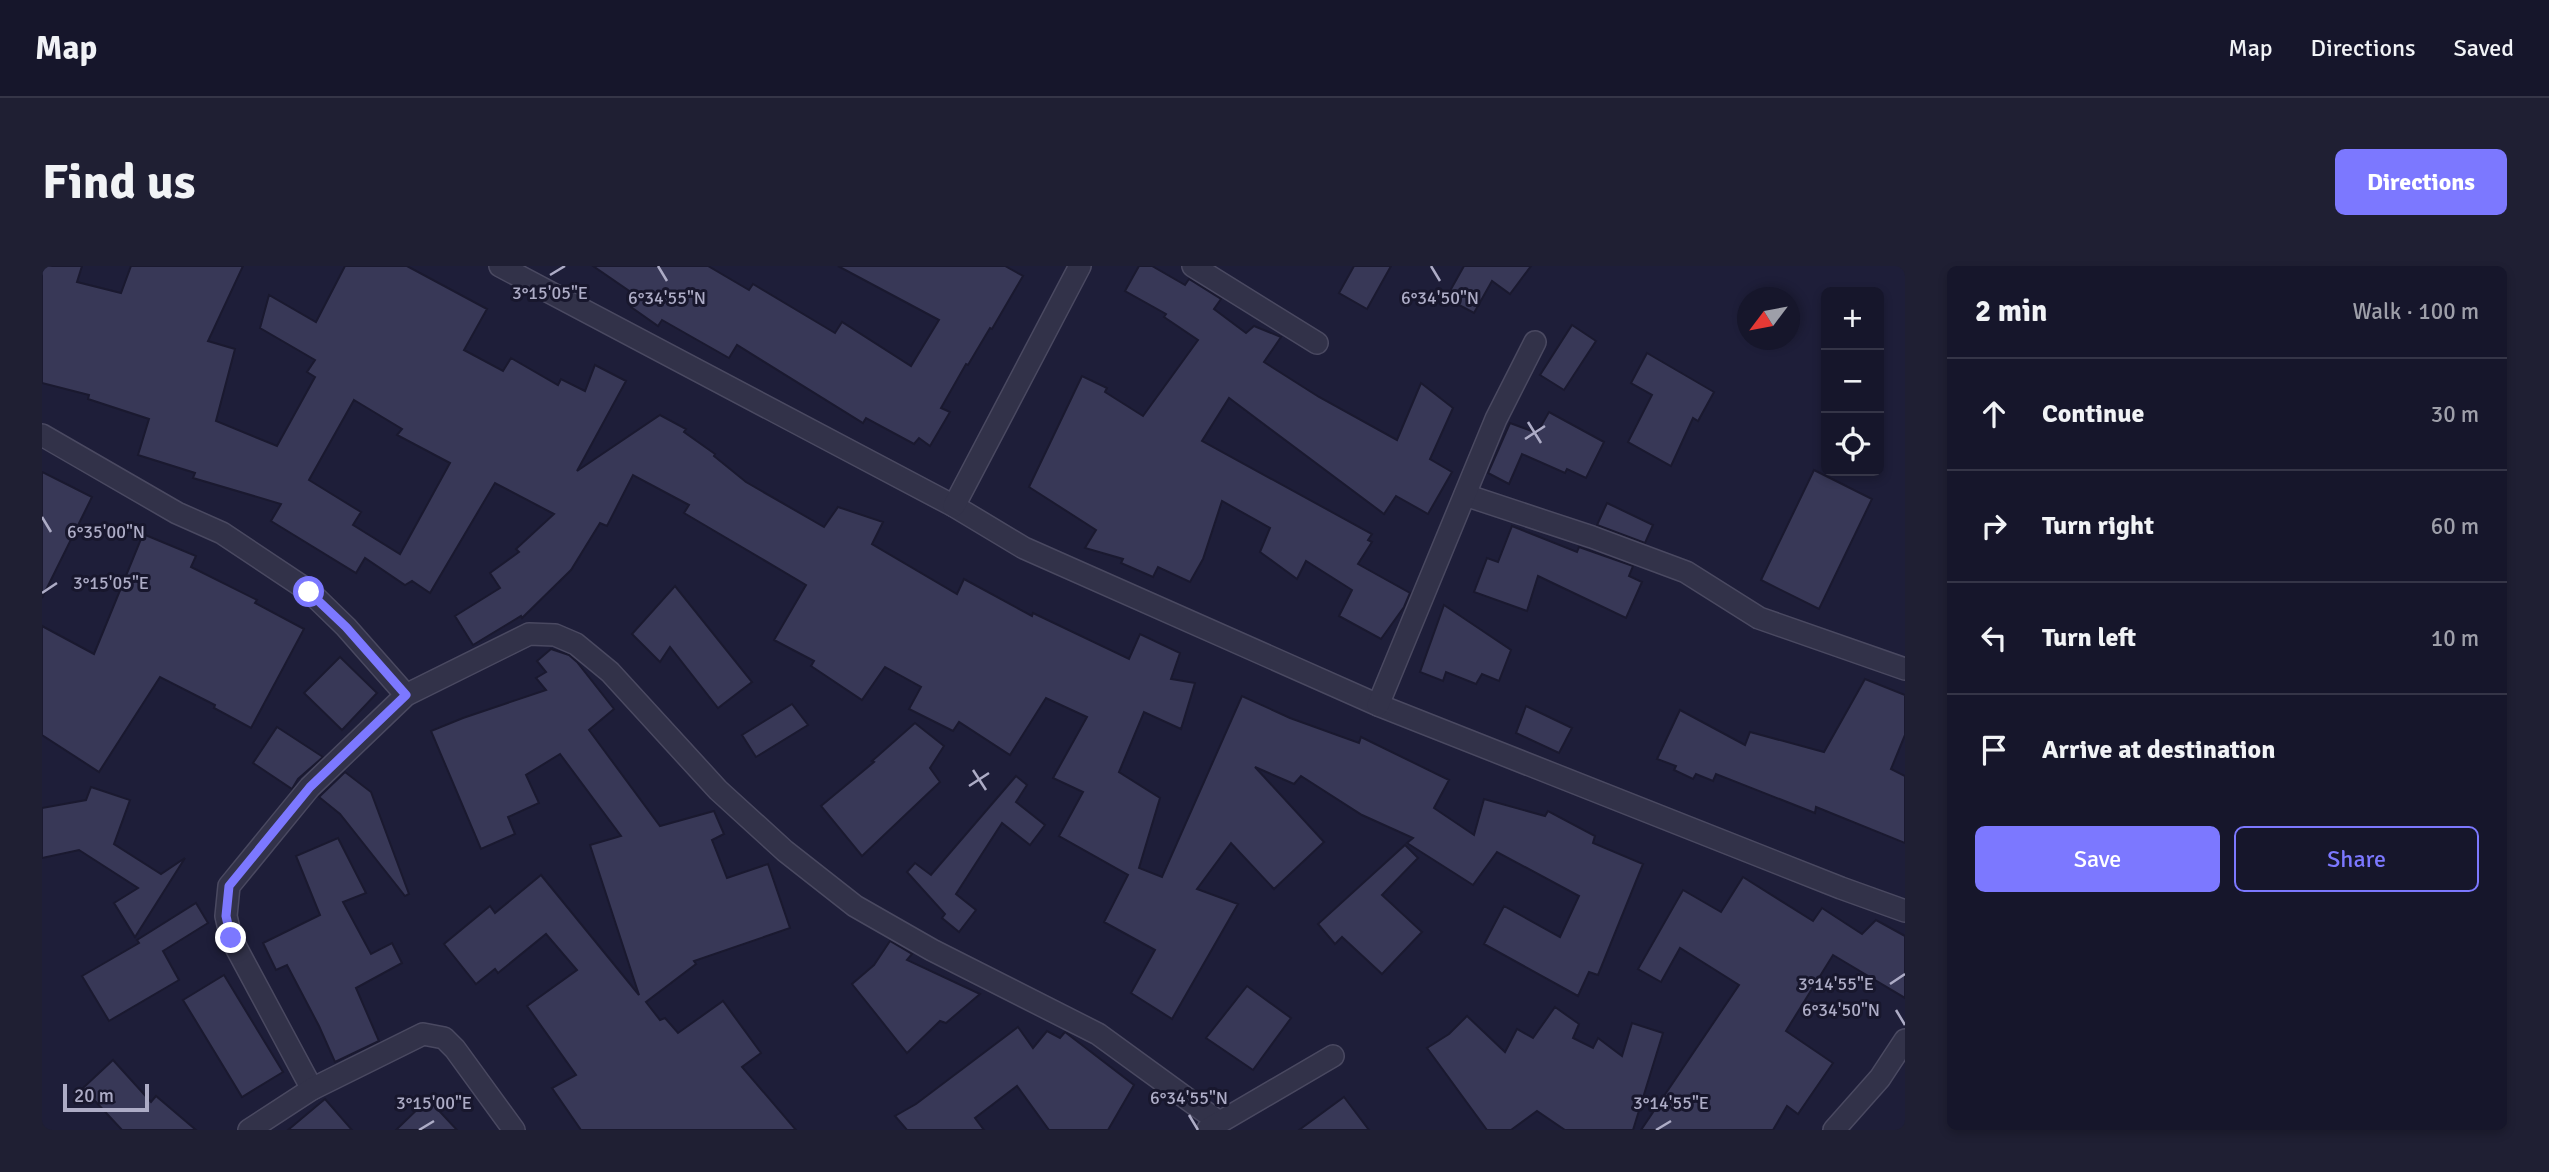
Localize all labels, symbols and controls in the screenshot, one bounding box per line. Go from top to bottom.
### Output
text: Map [35,28,97,69]
text: Map [2228,33,2273,63]
text: Directions [2311,33,2416,63]
text: Saved [2454,33,2514,63]
button: Directions [2335,149,2507,215]
text: Find us [42,152,195,212]
text: 3°15'05"E [512,282,588,304]
text: 6°34'55"N [628,287,706,309]
text: 6°34'50"N [1401,287,1479,309]
north arrow [1737,287,1800,350]
map controls [1821,287,1884,476]
button: + [1821,287,1884,350]
text: 2 min [1975,293,2047,330]
text: Walk · 100 m [2353,297,2479,326]
button: − [1821,350,1884,413]
icon: ahead [1975,395,2013,433]
text: Continue [2042,398,2144,430]
text: 30 m [2431,400,2479,429]
button: locate [1821,413,1884,476]
icon: right [1975,507,2013,545]
text: Turn right [2042,510,2154,542]
text: 60 m [2431,512,2479,541]
text: 6°35'00"N [67,521,145,543]
text: 3°15'05"E [73,572,149,594]
route start [293,576,324,607]
icon: left [1975,619,2013,657]
text: Turn left [2042,622,2136,654]
text: 10 m [2431,624,2479,653]
icon: arrive [1975,731,2013,769]
text: Arrive at destination [2042,734,2275,766]
button: Save [1975,826,2220,892]
button: Share [2234,826,2479,892]
route end [215,922,246,953]
text: 3°14'55"E [1798,973,1874,995]
text: 6°34'50"N [1802,999,1880,1021]
scale bar [63,1081,149,1113]
text: 20 m [74,1084,114,1108]
text: 6°34'55"N [1150,1087,1228,1109]
text: 3°15'00"E [396,1092,472,1114]
text: 3°14'55"E [1633,1092,1709,1114]

